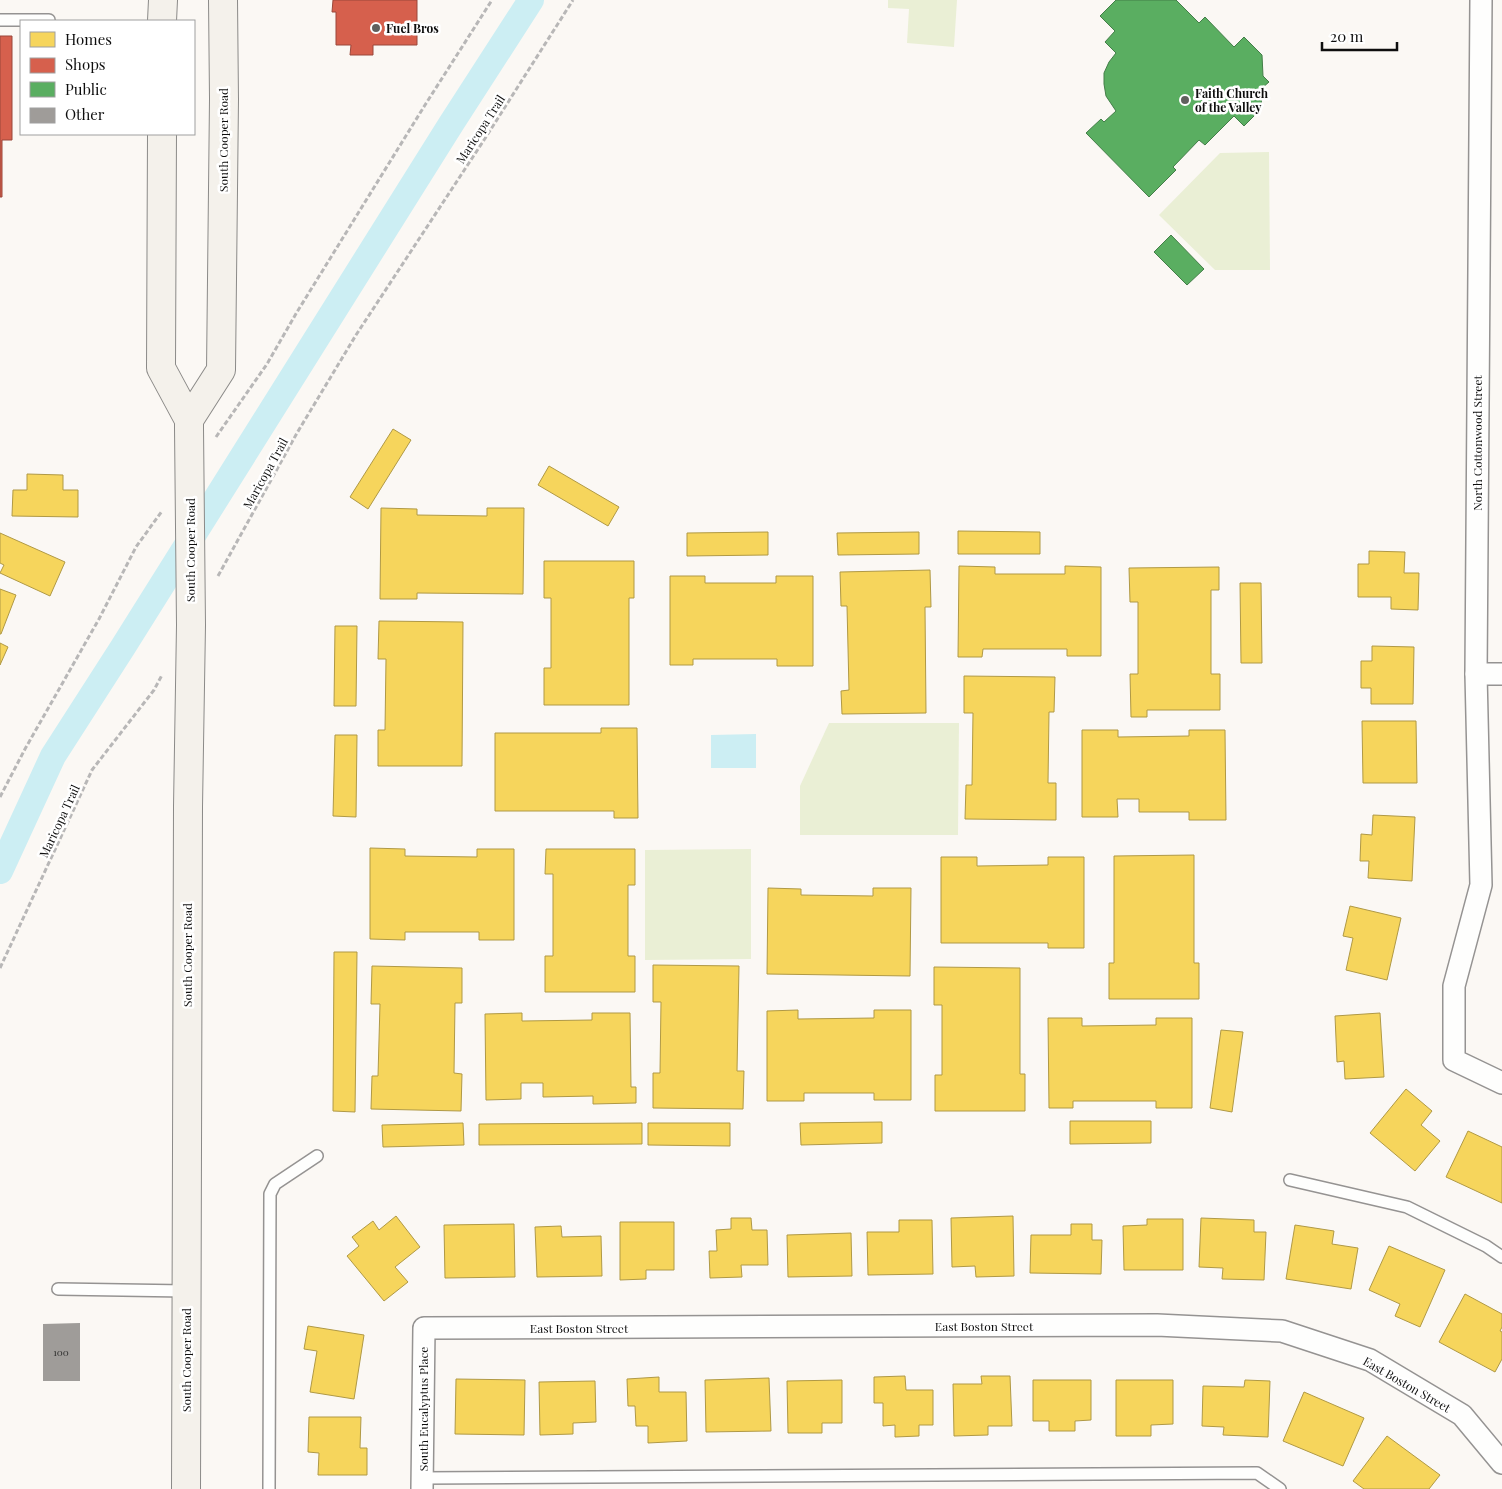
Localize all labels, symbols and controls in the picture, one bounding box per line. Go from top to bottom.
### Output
legend [20,20,195,135]
place label: Fuel Bros [386,20,439,36]
scale bar [1322,20,1397,52]
marker: Fuel Bros [370,22,382,34]
text: 20 m [1330,26,1364,46]
text: Homes [65,29,112,49]
text: Shops [65,54,106,74]
text: Public [65,79,107,99]
place label: Faith Church of the Valley [1195,85,1269,115]
street label: South Cooper Road [215,88,231,192]
street label: Maricopa Trail [452,91,508,166]
marker: Faith Church of the Valley [1179,94,1191,106]
text: Other [65,104,105,124]
street label: North Cottonwood Street [1469,375,1485,511]
street label: Maricopa Trail [239,434,291,511]
street label: South Cooper Road [182,498,198,602]
street label: Maricopa Trail [35,781,83,860]
street label: South Cooper Road [179,903,195,1007]
street label: South Cooper Road [178,1308,194,1412]
street label: East Boston Street [935,1318,1034,1334]
street label: East Boston Street [530,1320,629,1336]
house number: 100 [53,1345,69,1359]
street label: South Eucalyptus Place [415,1347,431,1471]
street label: East Boston Street [1360,1352,1454,1416]

